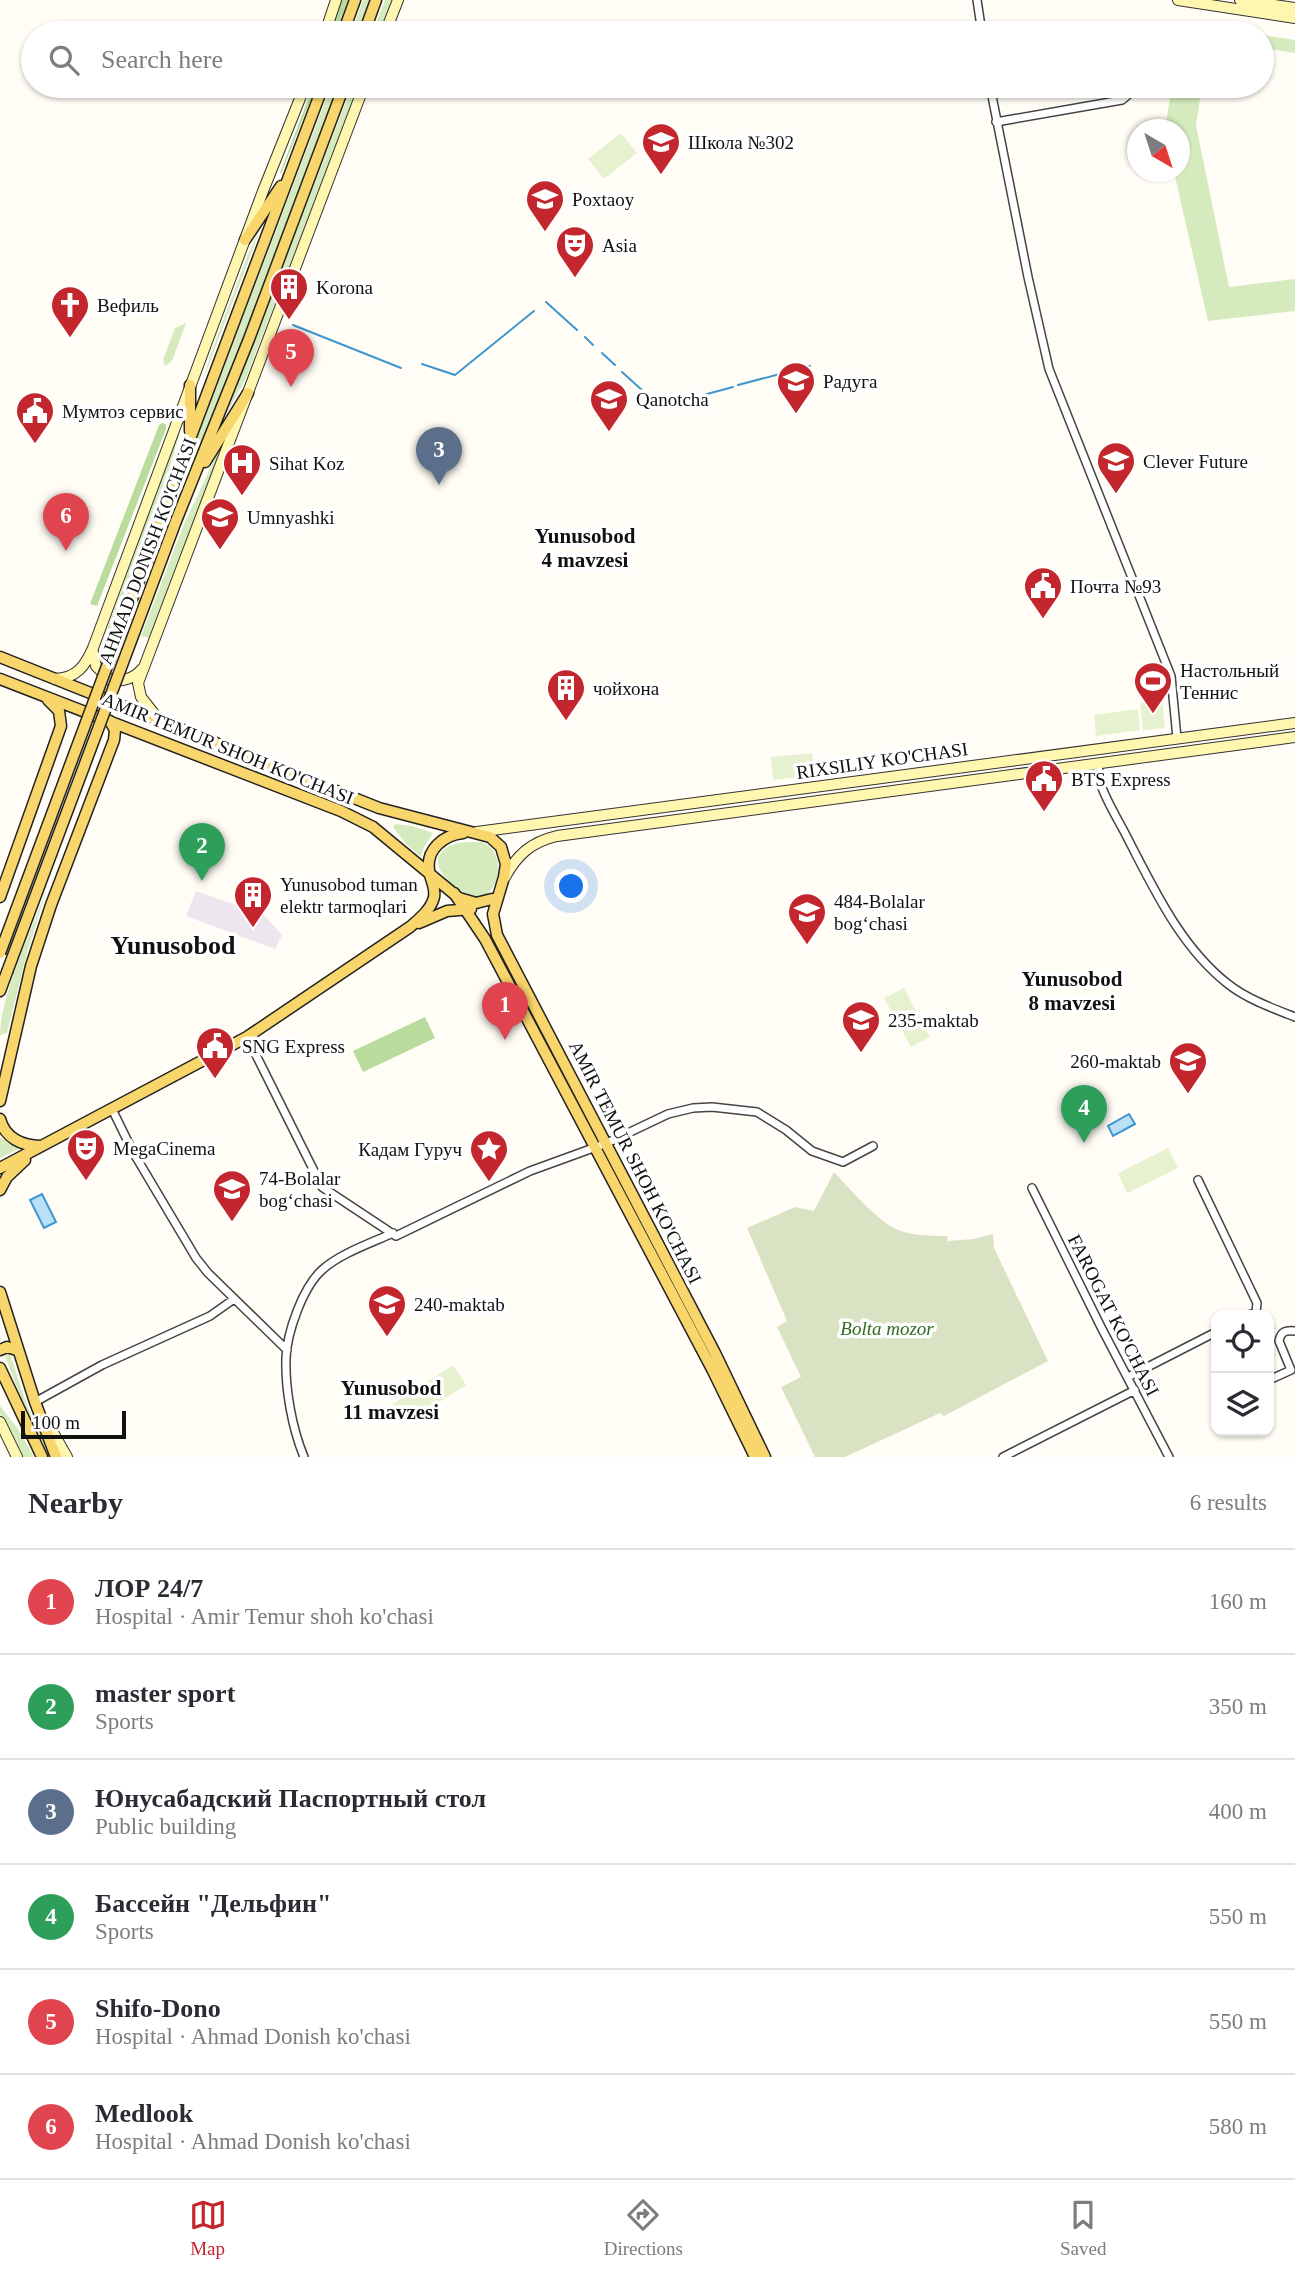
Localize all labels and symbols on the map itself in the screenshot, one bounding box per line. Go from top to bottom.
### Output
north arrow [1127,119,1190,182]
school or university icon: Школа №302 [640,121,682,176]
place label: Школа №302 [688,132,794,153]
school or university icon: Poxtaoy [524,178,566,233]
place label: Poxtaoy [572,189,635,210]
theatre icon: Asia [554,224,596,279]
place label: Asia [602,235,637,256]
building icon: Korona [268,266,310,321]
place label: Korona [316,277,374,298]
church icon: Вефиль [49,284,91,339]
place label: Вефиль [97,295,159,316]
pin: 5 [268,329,314,387]
school or university icon: Радуга [775,360,817,415]
place label: Радуга [823,371,878,392]
school or university icon: Qanotcha [588,378,630,433]
place label: Qanotcha [636,389,709,410]
public building icon: Мумтоз сервис [14,390,56,445]
place label: Мумтоз сервис [62,401,184,422]
pin: 3 [416,427,462,485]
street label: AHMAD DONISH KO'CHASI [94,435,200,667]
school or university icon: Clever Future [1095,440,1137,495]
hospital icon: Sihat Koz [221,442,263,497]
place label: Clever Future [1143,451,1248,472]
place label: Sihat Koz [269,453,344,474]
pin: 6 [43,493,89,551]
school or university icon: Umnyashki [199,496,241,551]
place label: Umnyashki [247,507,335,528]
district label: Yunusobod 4 mavzesi [535,524,636,572]
public building icon: Почта №93 [1022,565,1064,620]
place label: Почта №93 [1070,576,1161,597]
sports icon: Настольный Теннис [1132,660,1174,715]
place label: Настольный Теннис [1180,660,1279,703]
building icon: чойхона [545,667,587,722]
place label: чойхона [593,678,660,699]
street label: AMIR TEMUR SHOH KO'CHASI [99,688,357,809]
street label: RIXSILIY KO'CHASI [795,738,969,783]
public building icon: BTS Express [1023,758,1065,813]
place label: BTS Express [1071,769,1171,790]
pin: 2 [179,823,225,881]
your location [554,869,588,903]
building icon: Yunusobod tuman elektr tarmoqlari [232,874,274,929]
place label: Yunusobod tuman elektr tarmoqlari [280,874,418,917]
school or university icon: 484-Bolalar bogʻchasi [786,891,828,946]
place label: 484-Bolalar bogʻchasi [834,891,925,934]
district label: Yunusobod [111,931,236,960]
district label: Yunusobod 8 mavzesi [1022,967,1123,1015]
pin: 1 [482,982,528,1040]
school or university icon: 235-maktab [840,999,882,1054]
place label: 235-maktab [888,1010,979,1031]
public building icon: SNG Express [194,1025,236,1080]
place label: SNG Express [242,1036,345,1057]
street label: AMIR TEMUR SHOH KO'CHASI [565,1037,706,1287]
school or university icon: 260-maktab [1167,1040,1209,1095]
place label: 260-maktab [1070,1051,1161,1072]
pin: 4 [1061,1085,1107,1143]
theatre icon: MegaCinema [65,1127,107,1182]
place icon: Кадам Гуруч [468,1128,510,1183]
place label: MegaCinema [113,1138,216,1159]
place label: Кадам Гуруч [358,1139,462,1160]
school or university icon: 74-Bolalar bogʻchasi [211,1168,253,1223]
place label: 74-Bolalar bogʻchasi [259,1168,341,1211]
street label: FAROGAT KO'CHASI [1064,1231,1163,1400]
school or university icon: 240-maktab [366,1283,408,1338]
place label: 240-maktab [414,1294,505,1315]
park label: Bolta mozor [840,1318,934,1339]
district label: Yunusobod 11 mavzesi [341,1376,442,1424]
scale bar [21,1408,126,1440]

